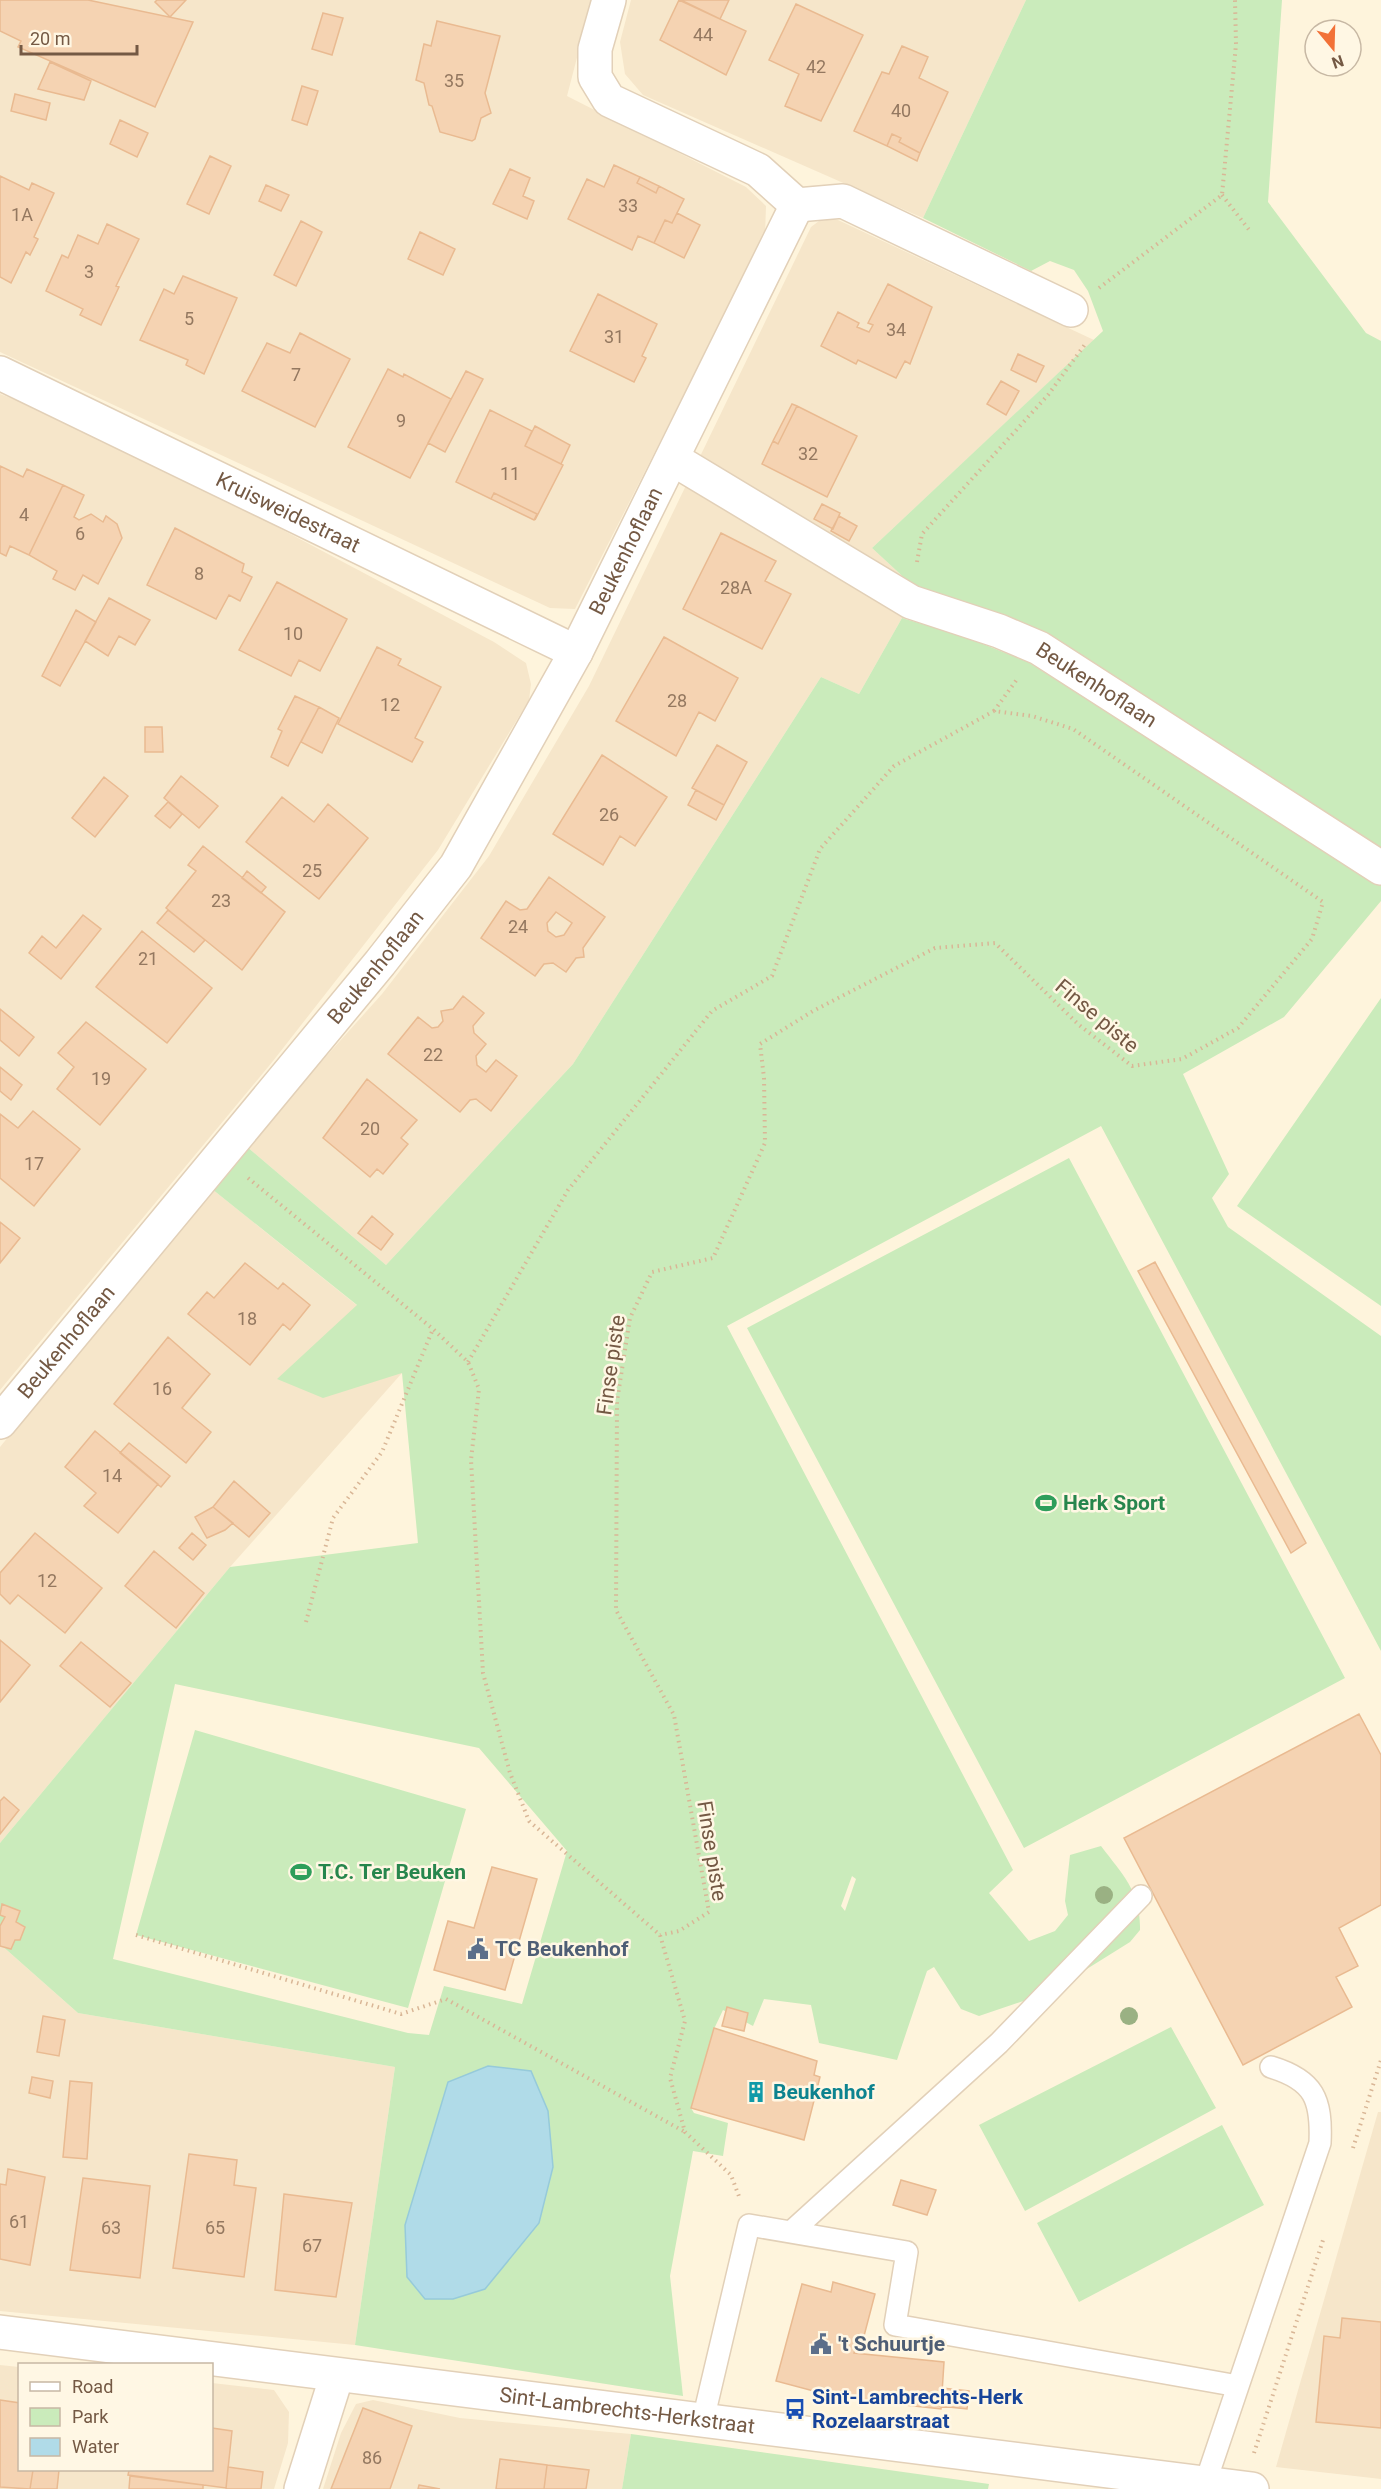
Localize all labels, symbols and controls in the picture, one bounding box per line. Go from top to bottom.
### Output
scale bar [21,18,136,56]
north arrow [1303,18,1363,78]
house number: 44 [693,24,713,45]
text: 20 m [30,28,70,49]
text: N [1329,51,1346,73]
house number: 42 [806,56,826,77]
house number: 35 [444,70,464,91]
house number: 40 [891,100,911,121]
house number: 33 [618,195,638,216]
house number: 1A [11,204,33,225]
house number: 3 [84,261,94,282]
house number: 5 [184,308,194,329]
house number: 34 [886,319,906,340]
house number: 31 [604,326,624,347]
house number: 7 [291,364,301,385]
house number: 9 [396,410,406,431]
house number: 32 [798,443,818,464]
house number: 11 [500,463,520,484]
street label: Kruisweidestraat [212,467,364,558]
street label: Beukenhoflaan [584,483,667,619]
house number: 4 [19,504,29,525]
house number: 6 [75,523,85,544]
house number: 8 [194,563,204,584]
house number: 28A [720,577,752,598]
house number: 10 [283,623,303,644]
street label: Beukenhoflaan [1031,637,1161,733]
house number: 28 [667,690,687,711]
house number: 12 [380,694,400,715]
house number: 26 [599,804,619,825]
house number: 25 [302,860,322,881]
house number: 23 [211,890,231,911]
street label: Beukenhoflaan [323,906,429,1029]
house number: 24 [508,916,528,937]
house number: 21 [138,948,158,969]
street label: Finse piste [1051,974,1143,1058]
house number: 22 [423,1044,443,1065]
house number: 19 [91,1068,111,1089]
house number: 20 [360,1118,380,1139]
house number: 17 [24,1153,44,1174]
street label: Beukenhoflaan [13,1281,120,1403]
house number: 18 [237,1308,257,1329]
street label: Finse piste [592,1313,630,1417]
house number: 16 [152,1378,172,1399]
house number: 14 [102,1465,122,1486]
sports icon: Herk Sport [1034,1491,1058,1515]
place label: Herk Sport [1063,1491,1165,1515]
house number: 12 [37,1570,57,1591]
street label: Finse piste [692,1799,732,1903]
sports icon: T.C. Ter Beuken [289,1860,313,1884]
place label: T.C. Ter Beuken [318,1860,466,1884]
public building icon: TC Beukenhof [466,1937,490,1961]
place label: TC Beukenhof [495,1937,629,1961]
building icon: Beukenhof [744,2080,768,2104]
place label: Beukenhof [773,2080,875,2104]
house number: 61 [9,2211,29,2232]
house number: 63 [101,2217,121,2238]
house number: 65 [205,2217,225,2238]
house number: 67 [302,2235,322,2256]
public building icon: 't Schuurtje [809,2332,833,2356]
place label: 't Schuurtje [838,2332,945,2356]
legend [18,2363,213,2471]
text: Road [72,2376,113,2397]
street label: Sint-Lambrechts-Herkstraat [498,2383,756,2439]
place label: Sint-Lambrechts-Herk Rozelaarstraat [812,2385,1024,2433]
bus stop icon: Sint-Lambrechts-Herk Rozelaarstraat [783,2397,807,2421]
text: Park [72,2406,109,2427]
text: Water [72,2436,119,2457]
house number: 86 [362,2447,382,2468]

